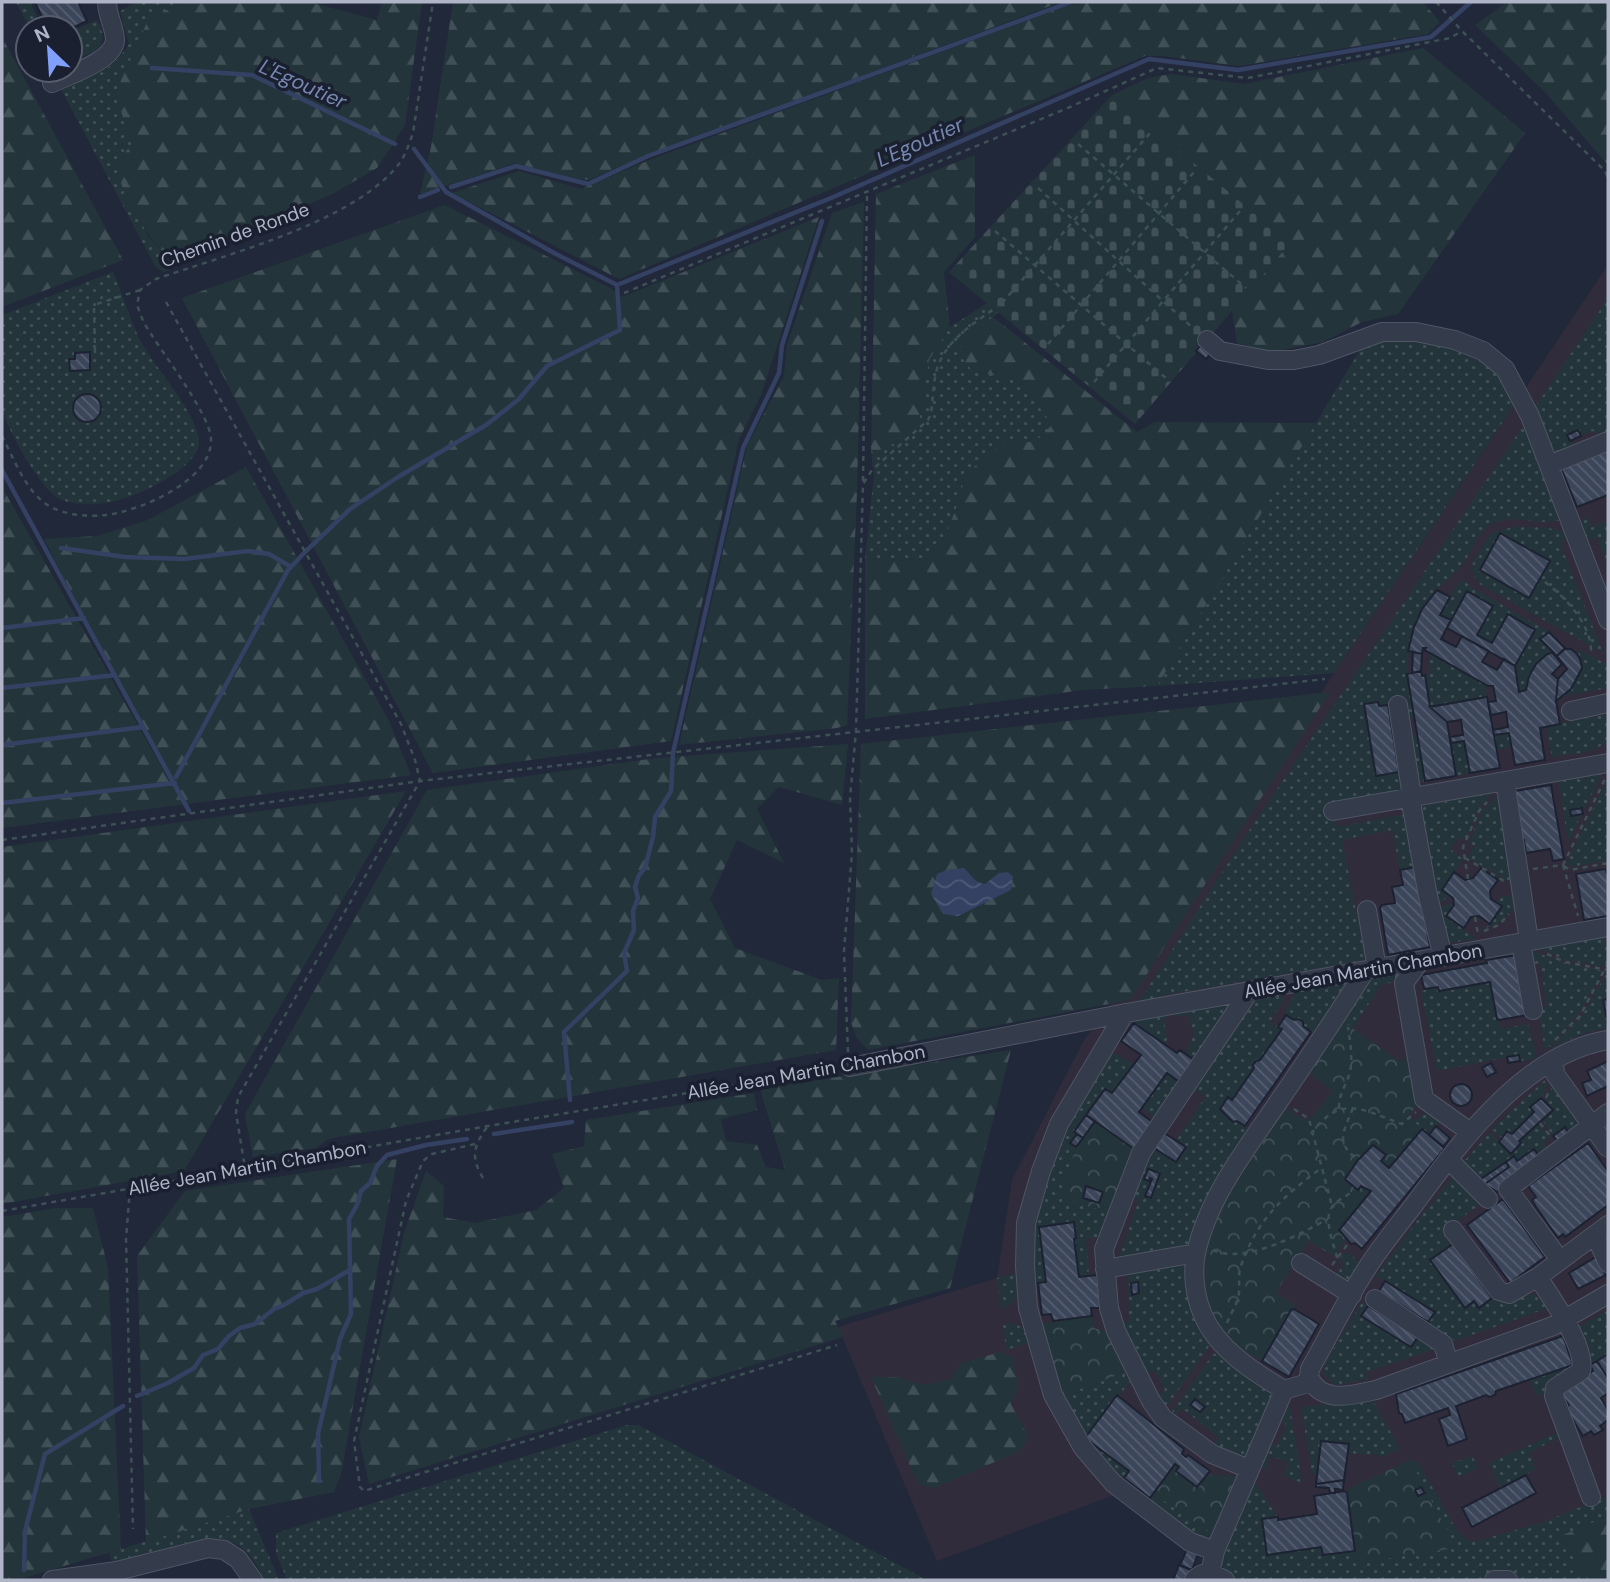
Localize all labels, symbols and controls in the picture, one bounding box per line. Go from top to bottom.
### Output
north arrow [14,14,84,84]
text: N [30,20,54,48]
water label: L'Egoutier [255,52,352,116]
water label: L'Egoutier [872,110,969,174]
street label: Chemin de Ronde [157,197,313,273]
street label: Allée Jean Martin Chambon [1242,938,1484,1004]
street label: Allée Jean Martin Chambon [685,1039,927,1105]
street label: Allée Jean Martin Chambon [126,1135,368,1201]

